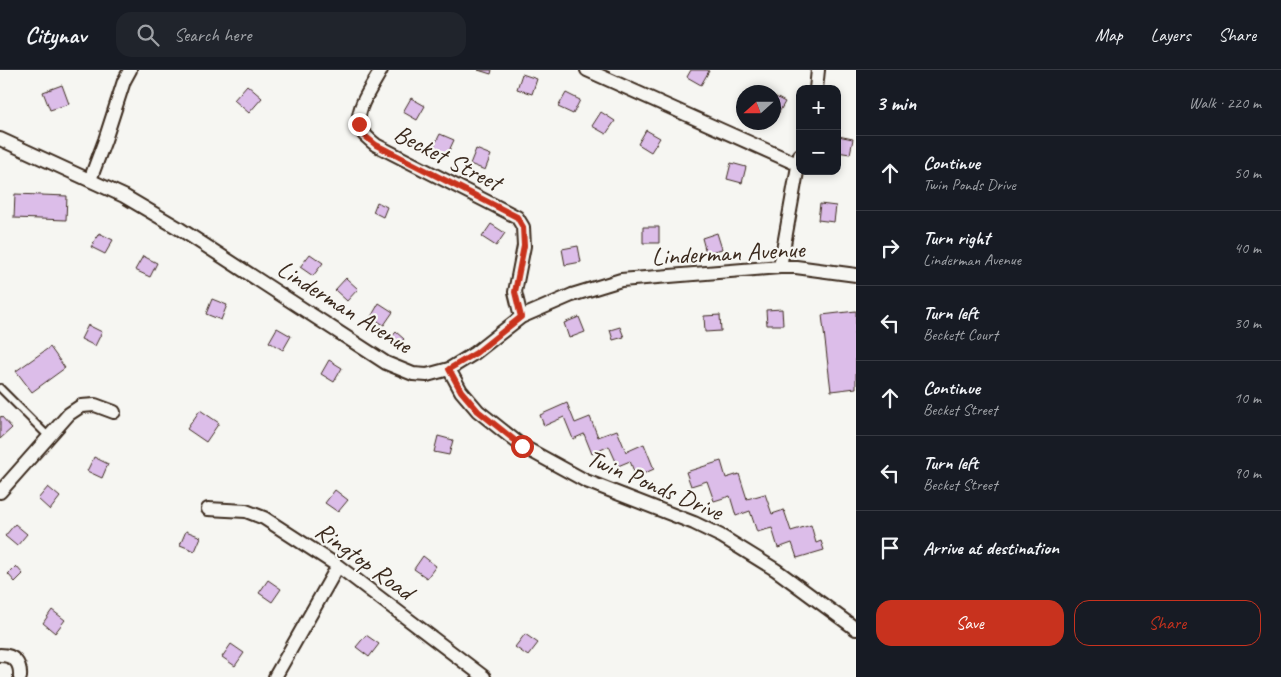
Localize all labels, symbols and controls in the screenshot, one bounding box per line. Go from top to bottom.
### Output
search box [116,12,466,57]
text: Citynav [25,20,86,50]
icon: search [134,21,162,49]
text: Search here [174,23,251,47]
text: Map [1095,24,1123,46]
text: Layers [1151,24,1190,46]
text: Share [1218,24,1256,46]
north arrow [736,85,781,130]
map controls [796,85,841,175]
button: + [796,85,841,130]
text: 3 min [876,90,916,116]
text: Walk · 220 m [1189,93,1261,113]
route end [348,113,371,136]
street label: Becket Street [389,117,510,200]
button: − [796,130,841,175]
text: Continue [923,151,980,175]
icon: ahead [876,159,904,187]
text: 50 m [1234,163,1261,183]
text: Twin Ponds Drive [923,175,1016,195]
text: Turn right [923,226,990,250]
street label: Linderman Avenue [651,233,807,273]
icon: right [876,234,904,262]
text: 40 m [1234,238,1261,258]
text: Linderman Avenue [923,250,1021,270]
street label: Linderman Avenue [271,253,419,362]
text: Turn left [923,301,978,325]
icon: left [876,309,904,337]
text: 30 m [1234,313,1261,333]
text: Beckett Court [923,325,998,345]
text: Continue [923,376,980,400]
icon: ahead [876,384,904,412]
text: 10 m [1234,388,1261,408]
text: Becket Street [923,400,997,420]
route start [511,435,534,458]
street label: Twin Ponds Drive [582,442,729,529]
text: Turn left [923,451,978,475]
icon: left [876,459,904,487]
text: 90 m [1234,463,1261,483]
text: Becket Street [923,475,997,495]
street label: Ringtop Road [309,514,423,610]
icon: arrive [876,534,904,562]
text: Arrive at destination [923,536,1059,560]
button: Save [876,600,1064,646]
button: Share [1074,600,1261,646]

